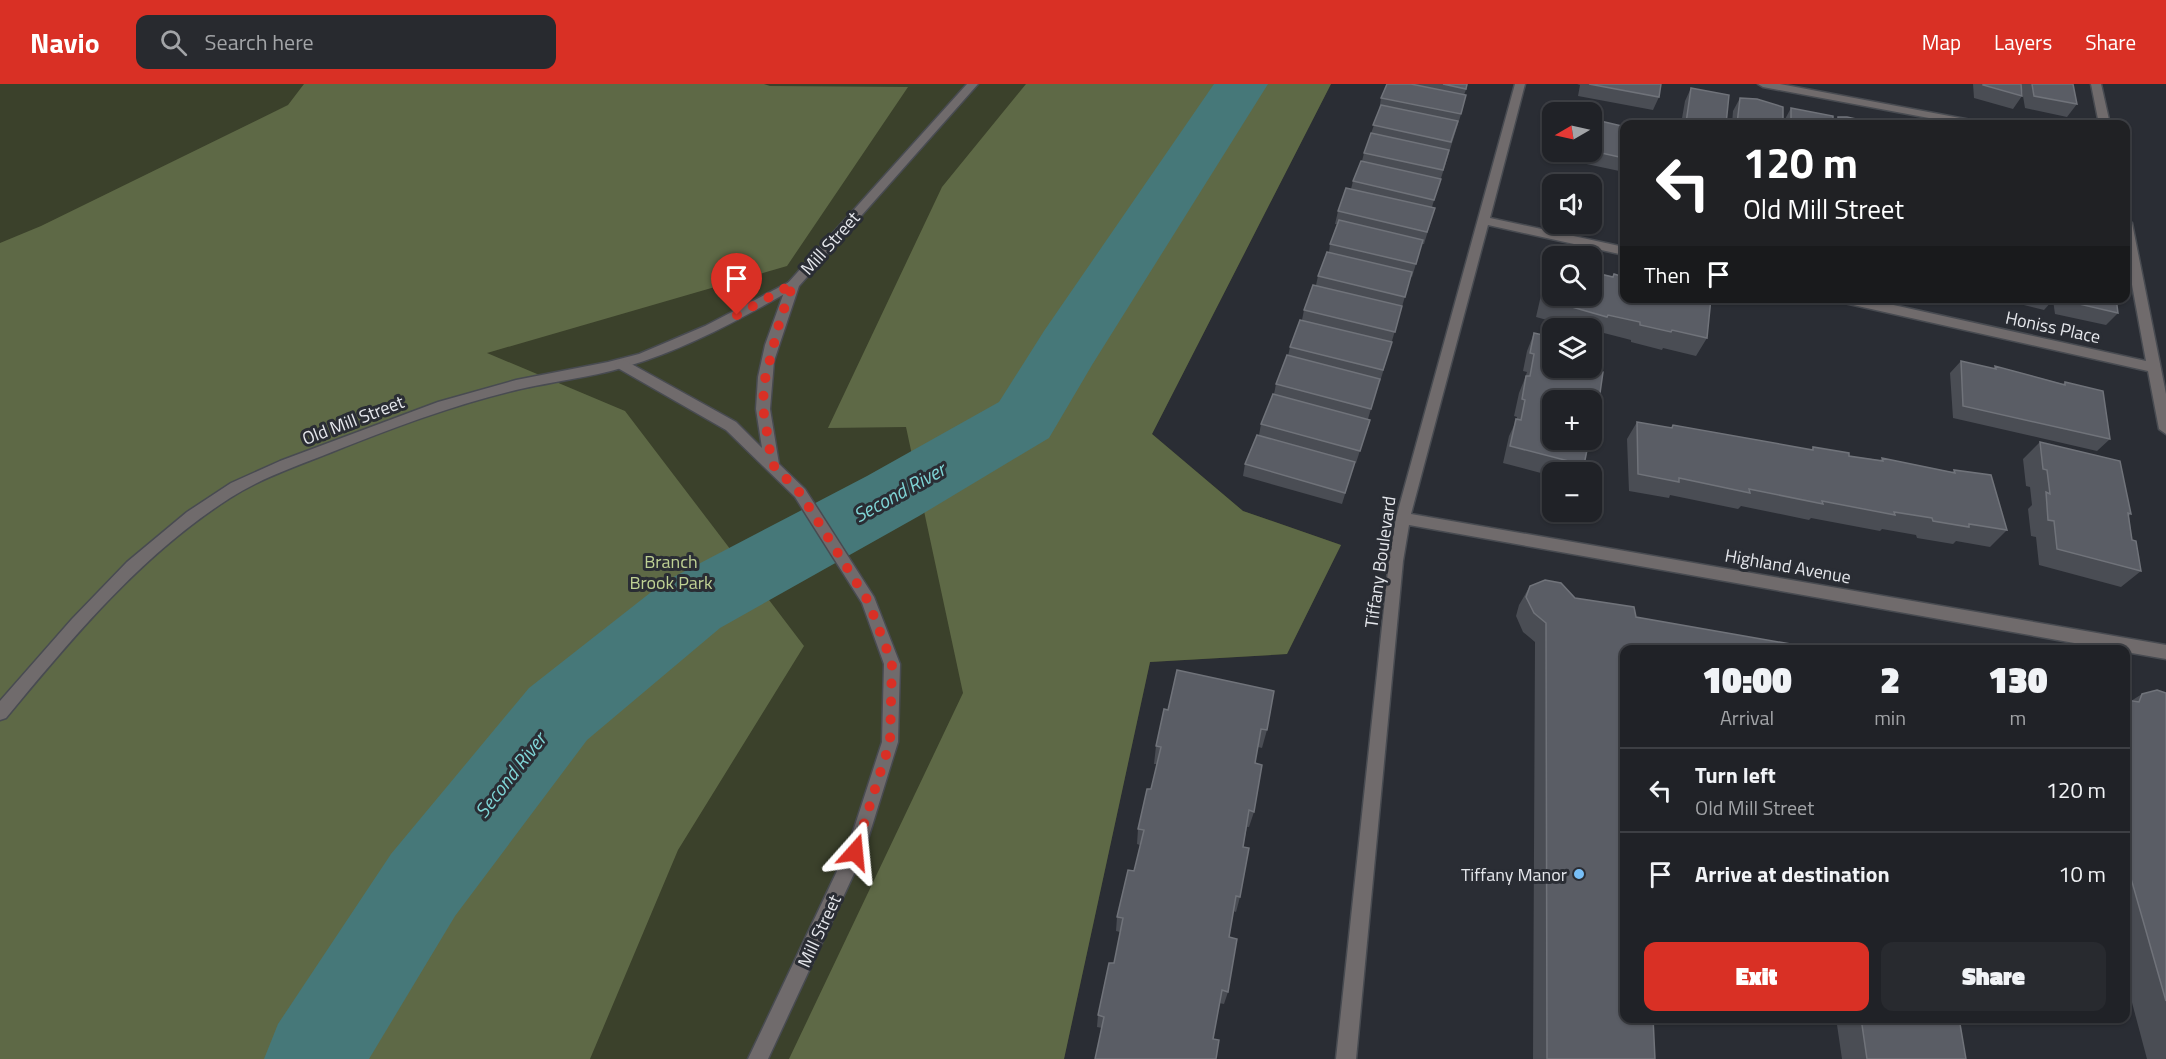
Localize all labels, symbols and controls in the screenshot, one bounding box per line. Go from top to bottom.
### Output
search box [136,15,556,69]
text: Navio [30,21,100,64]
text: Search here [205,25,314,59]
icon: search [157,26,190,59]
text: Map [1922,26,1961,58]
text: Layers [1994,26,2052,58]
text: Share [2085,26,2136,58]
north arrow [1542,102,1602,162]
map controls [1542,102,1602,522]
text: 120 m [1743,130,1858,194]
icon: left [1644,144,1722,222]
button: sound [1542,174,1602,234]
text: Old Mill Street [1743,188,1904,229]
street label: Mill Street [794,205,866,281]
button: search [1542,246,1602,306]
pin [711,253,762,315]
text: Then [1644,258,1690,292]
icon: arrive [1702,258,1735,291]
icon: arrive [720,262,753,295]
street label: Honiss Place [2003,304,2103,350]
button: layers [1542,318,1602,378]
street label: Old Mill Street [298,388,409,452]
button: + [1542,390,1602,450]
water label: Second River [847,453,953,530]
button: − [1542,462,1602,522]
street label: Tiffany Boulevard [1357,494,1403,630]
street label: Highland Avenue [1723,542,1853,590]
park label: Branch Brook Park [629,548,713,596]
text: 10:00 [1702,652,1792,707]
text: 2 [1880,652,1900,707]
text: 130 [1988,652,2048,707]
text: Arrival [1720,702,1774,733]
text: min [1874,702,1906,733]
text: m [2010,702,2026,733]
water label: Second River [467,723,555,824]
text: Turn left [1695,758,1776,792]
text: 120 m [2046,773,2106,807]
icon: left [1644,774,1677,807]
text: Old Mill Street [1695,792,1814,823]
position arrow [823,820,887,884]
text: Arrive at destination [1695,857,1890,891]
text: 10 m [2058,857,2106,891]
icon: arrive [1644,858,1677,891]
place label: Tiffany Manor [1461,861,1567,888]
marker: Tiffany Manor [1572,867,1586,881]
street label: Mill Street [790,889,848,972]
button: Exit [1644,942,1869,1011]
button: Share [1881,942,2106,1011]

